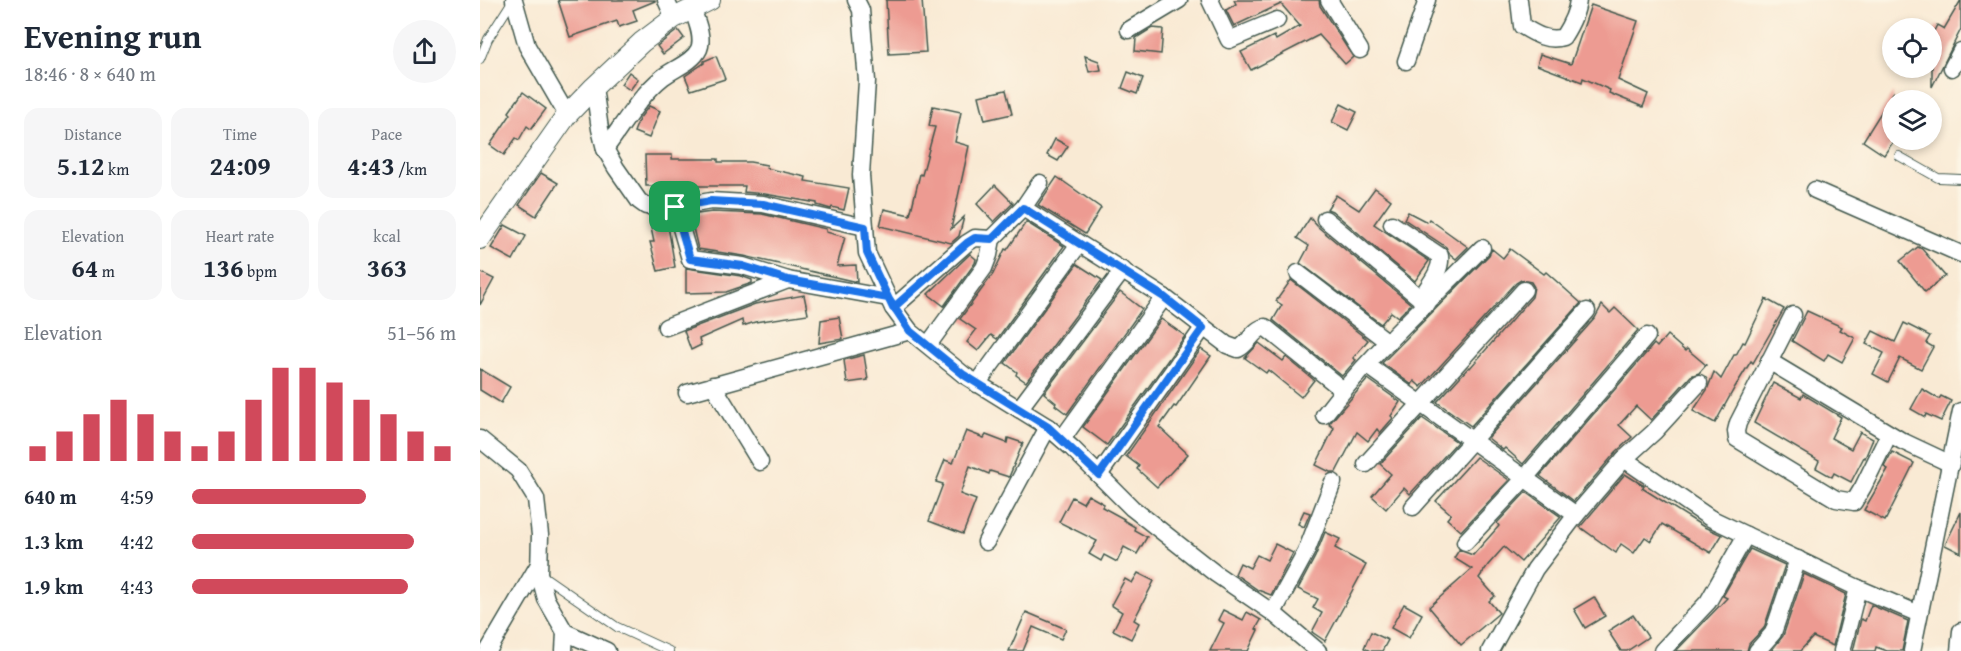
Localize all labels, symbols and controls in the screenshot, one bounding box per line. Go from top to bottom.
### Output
text: Evening run [24,12,201,60]
map controls [1882,18,1942,150]
button: locate [1882,18,1942,78]
button: share [393,20,456,83]
text: 18:46 · 8 × 640 m [24,59,156,88]
button: layers [1882,90,1942,150]
text: Distance [64,122,122,146]
text: Time [223,122,257,146]
text: Pace [372,122,402,146]
text: 5.12 [57,146,105,185]
text: 24:09 [209,146,271,185]
text: 4:43 [347,146,395,185]
text: km [105,157,129,181]
text: /km [395,157,427,181]
pin [649,181,700,232]
icon: arrive [658,190,691,223]
text: Elevation [62,224,124,248]
text: Heart rate [206,224,274,248]
text: kcal [373,224,401,248]
text: 64 [71,248,98,287]
text: 136 [203,248,243,287]
text: 363 [367,248,407,287]
text: m [98,259,115,283]
text: bpm [243,259,277,283]
text: Elevation [24,318,102,347]
text: 51–56 m [387,318,456,347]
text: 640 m [24,482,77,511]
text: 4:59 [120,482,154,511]
text: 1.3 km [24,527,83,556]
text: 4:42 [120,527,154,556]
text: 1.9 km [24,572,83,601]
text: 4:43 [120,572,154,601]

